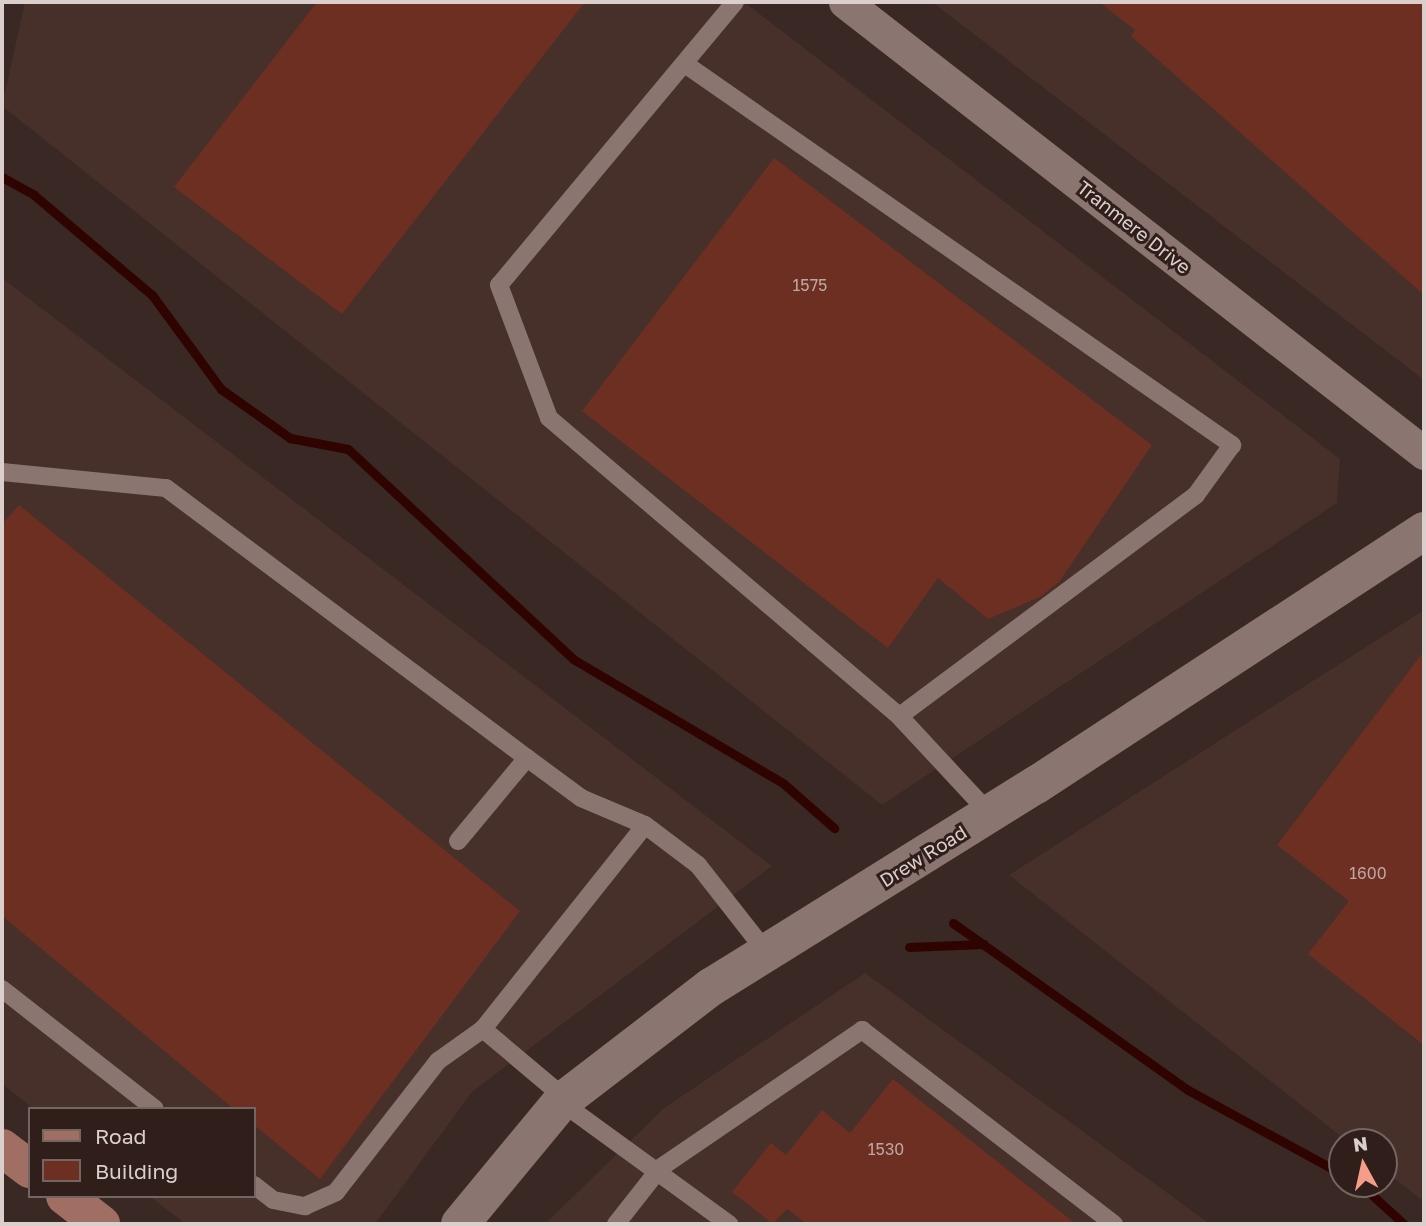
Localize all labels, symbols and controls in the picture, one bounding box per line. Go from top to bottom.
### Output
street label: Tranmere Drive [1073,176,1195,278]
house number: 1575 [793,275,827,295]
street label: Drew Road [875,820,971,892]
house number: 1600 [1349,863,1387,883]
legend [28,1107,256,1198]
text: Road [95,1123,146,1149]
north arrow [1328,1128,1398,1198]
text: N [1352,1131,1369,1156]
house number: 1530 [868,1139,904,1159]
text: Building [95,1158,178,1184]

